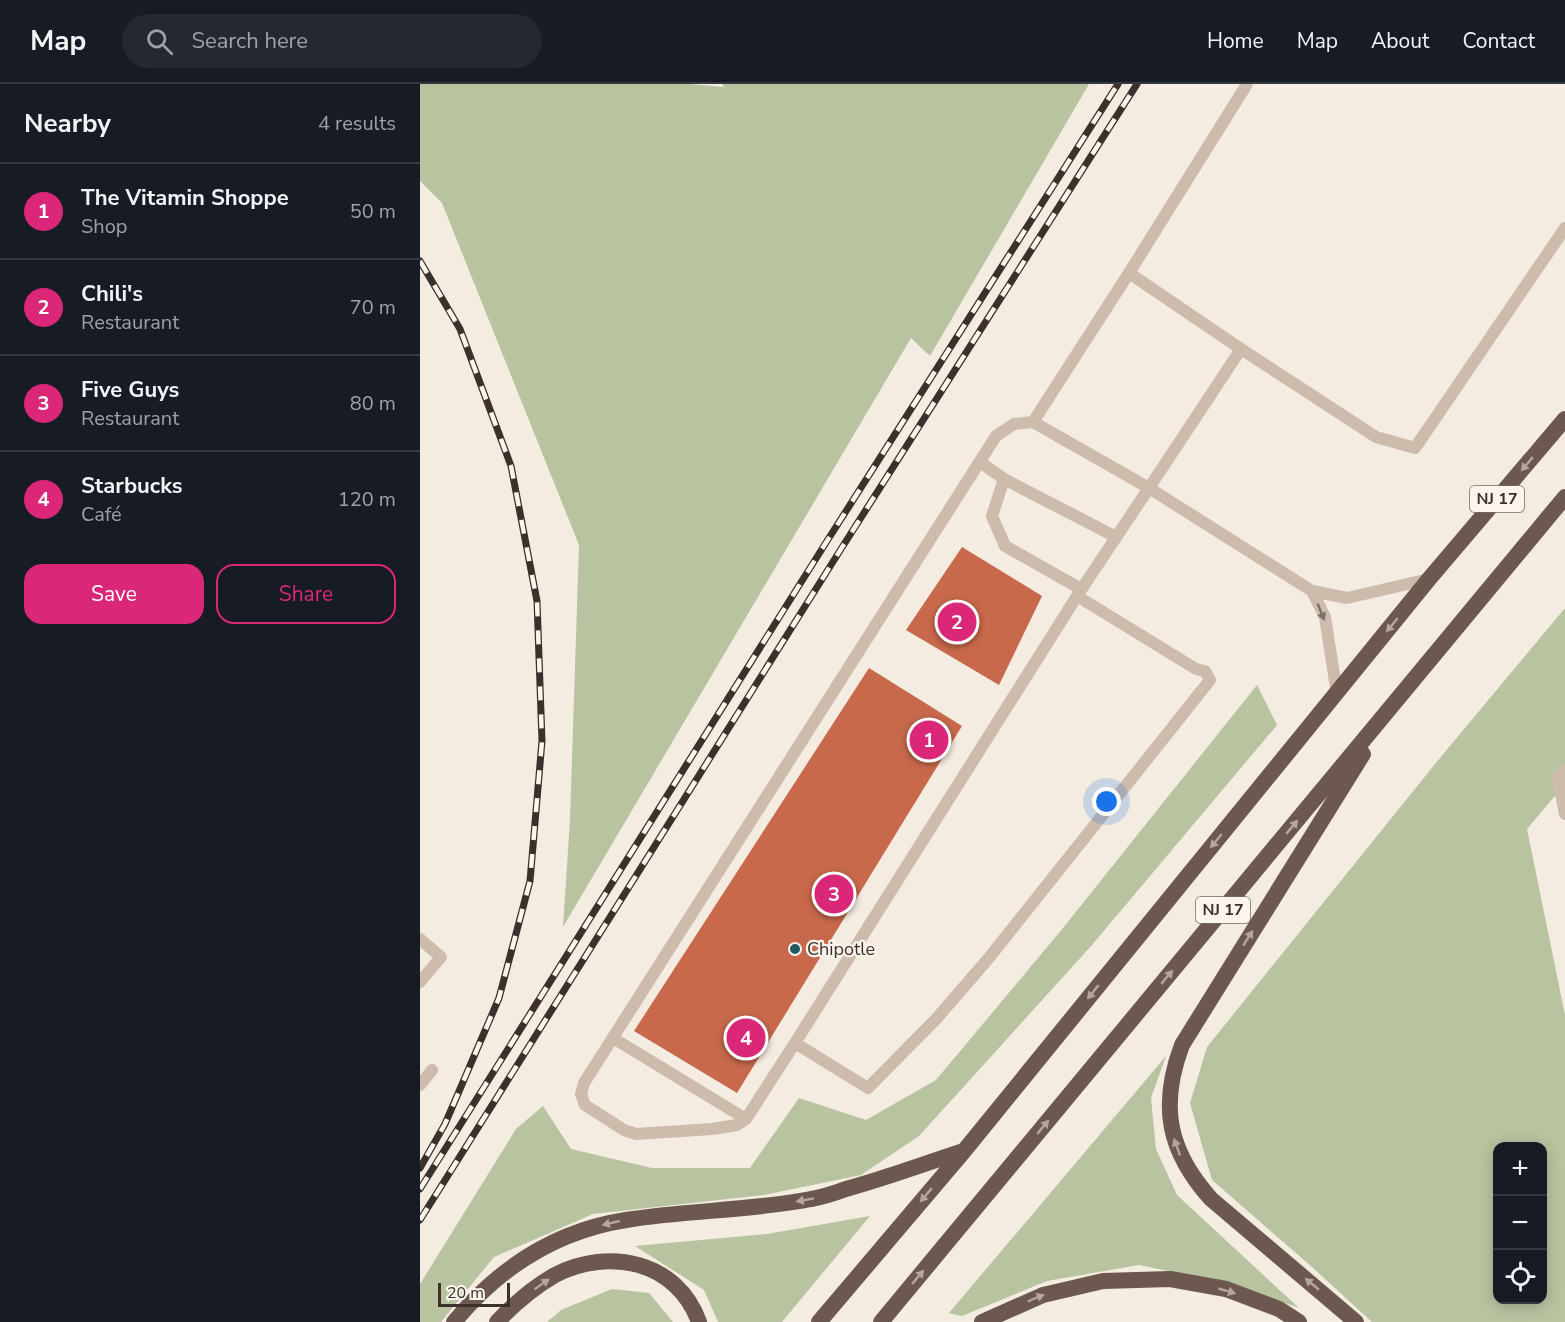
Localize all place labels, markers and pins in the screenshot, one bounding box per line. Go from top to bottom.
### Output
pin: 2 [938,600,976,644]
pin: 1 [910,718,948,762]
pin: 3 [814,872,854,916]
place label: Chipotle [807,937,875,961]
marker: Chipotle [788,942,802,956]
pin: 4 [726,1016,766,1060]

